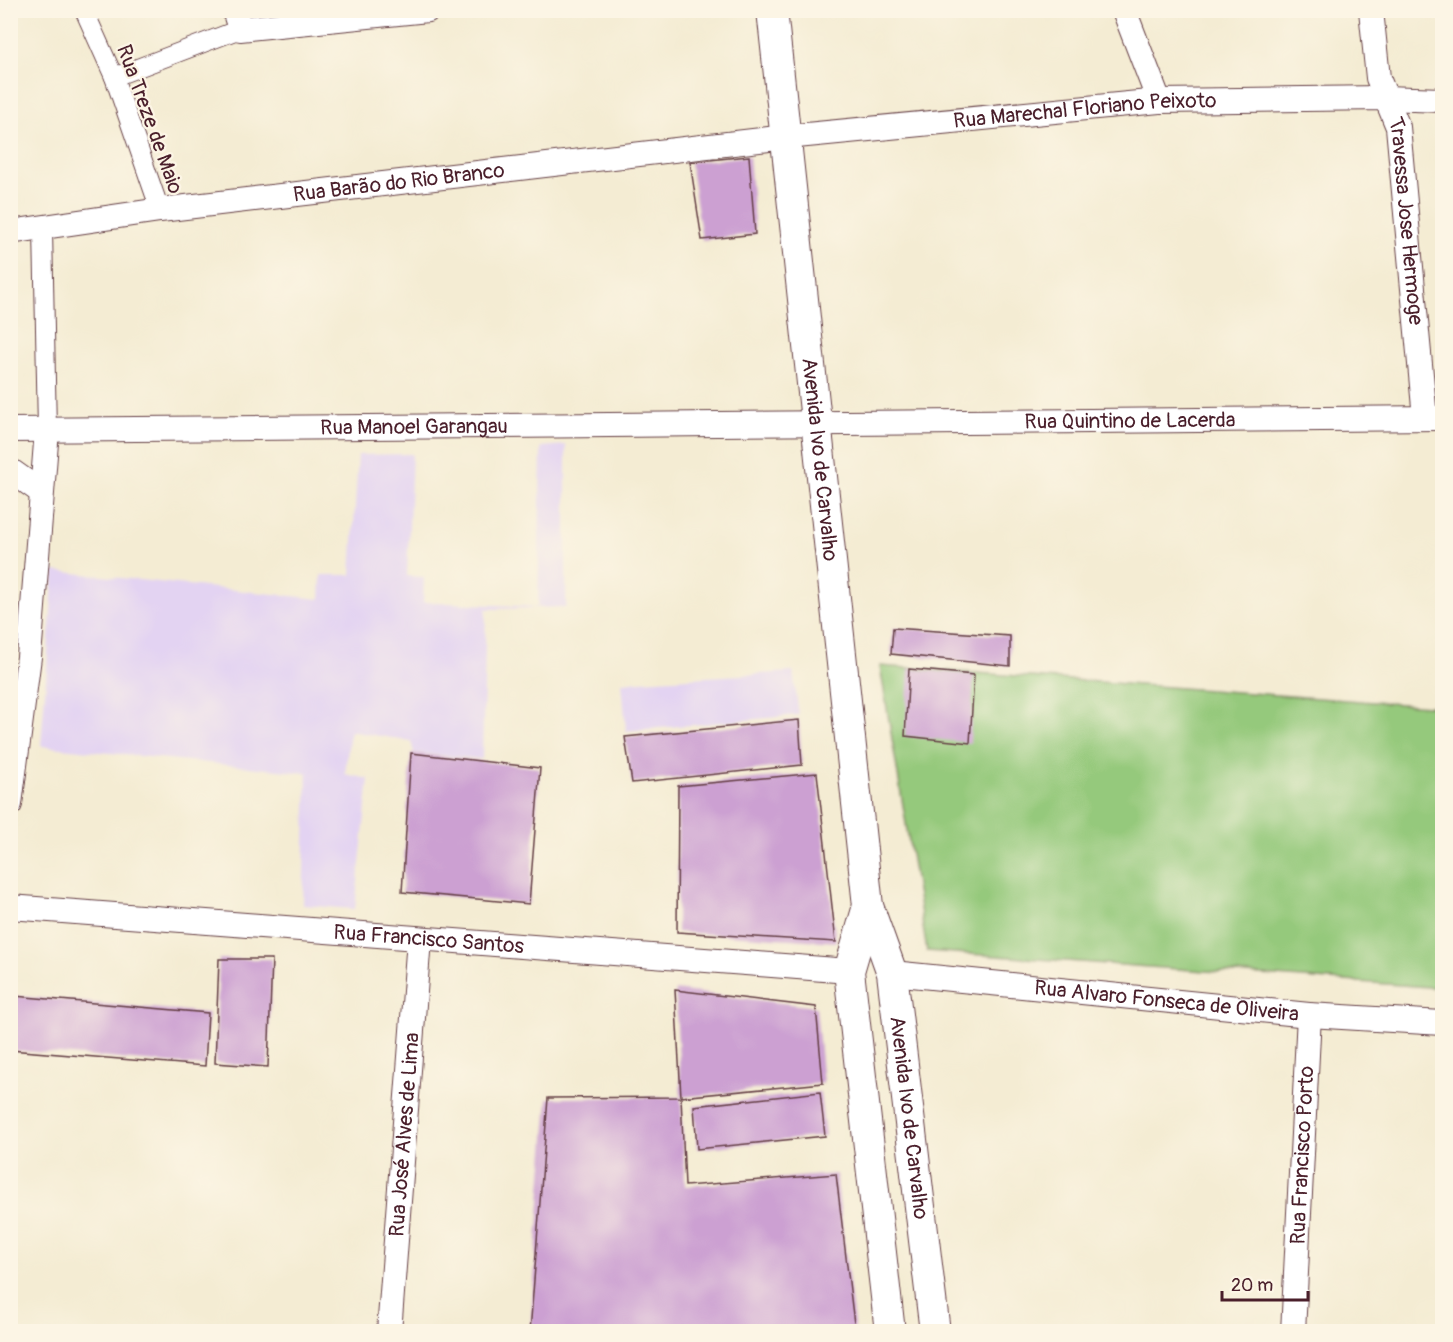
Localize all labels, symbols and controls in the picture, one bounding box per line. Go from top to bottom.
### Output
street label: Rua Treze de Maio [110,41,189,197]
street label: Rua Marechal Floriano Peixoto [952,87,1217,135]
street label: Travessa Jose Hermoge [1382,113,1429,327]
street label: Rua Barão do Rio Branco [292,157,506,208]
street label: Avenida Ivo de Carvalho [795,356,844,562]
street label: Rua Quintino de Lacerda [1024,407,1236,435]
street label: Rua Manoel Garangau [320,413,508,441]
street label: Rua Francisco Santos [333,919,526,960]
street label: Rua Alvaro Fonseca de Oliveira [1033,974,1300,1028]
street label: Avenida Ivo de Carvalho [883,1015,934,1221]
street label: Rua José Alves de Lima [383,1031,426,1238]
street label: Rua Francisco Porto [1284,1065,1320,1245]
scale bar [1222,1264,1308,1302]
text: 20 m [1231,1274,1273,1297]

